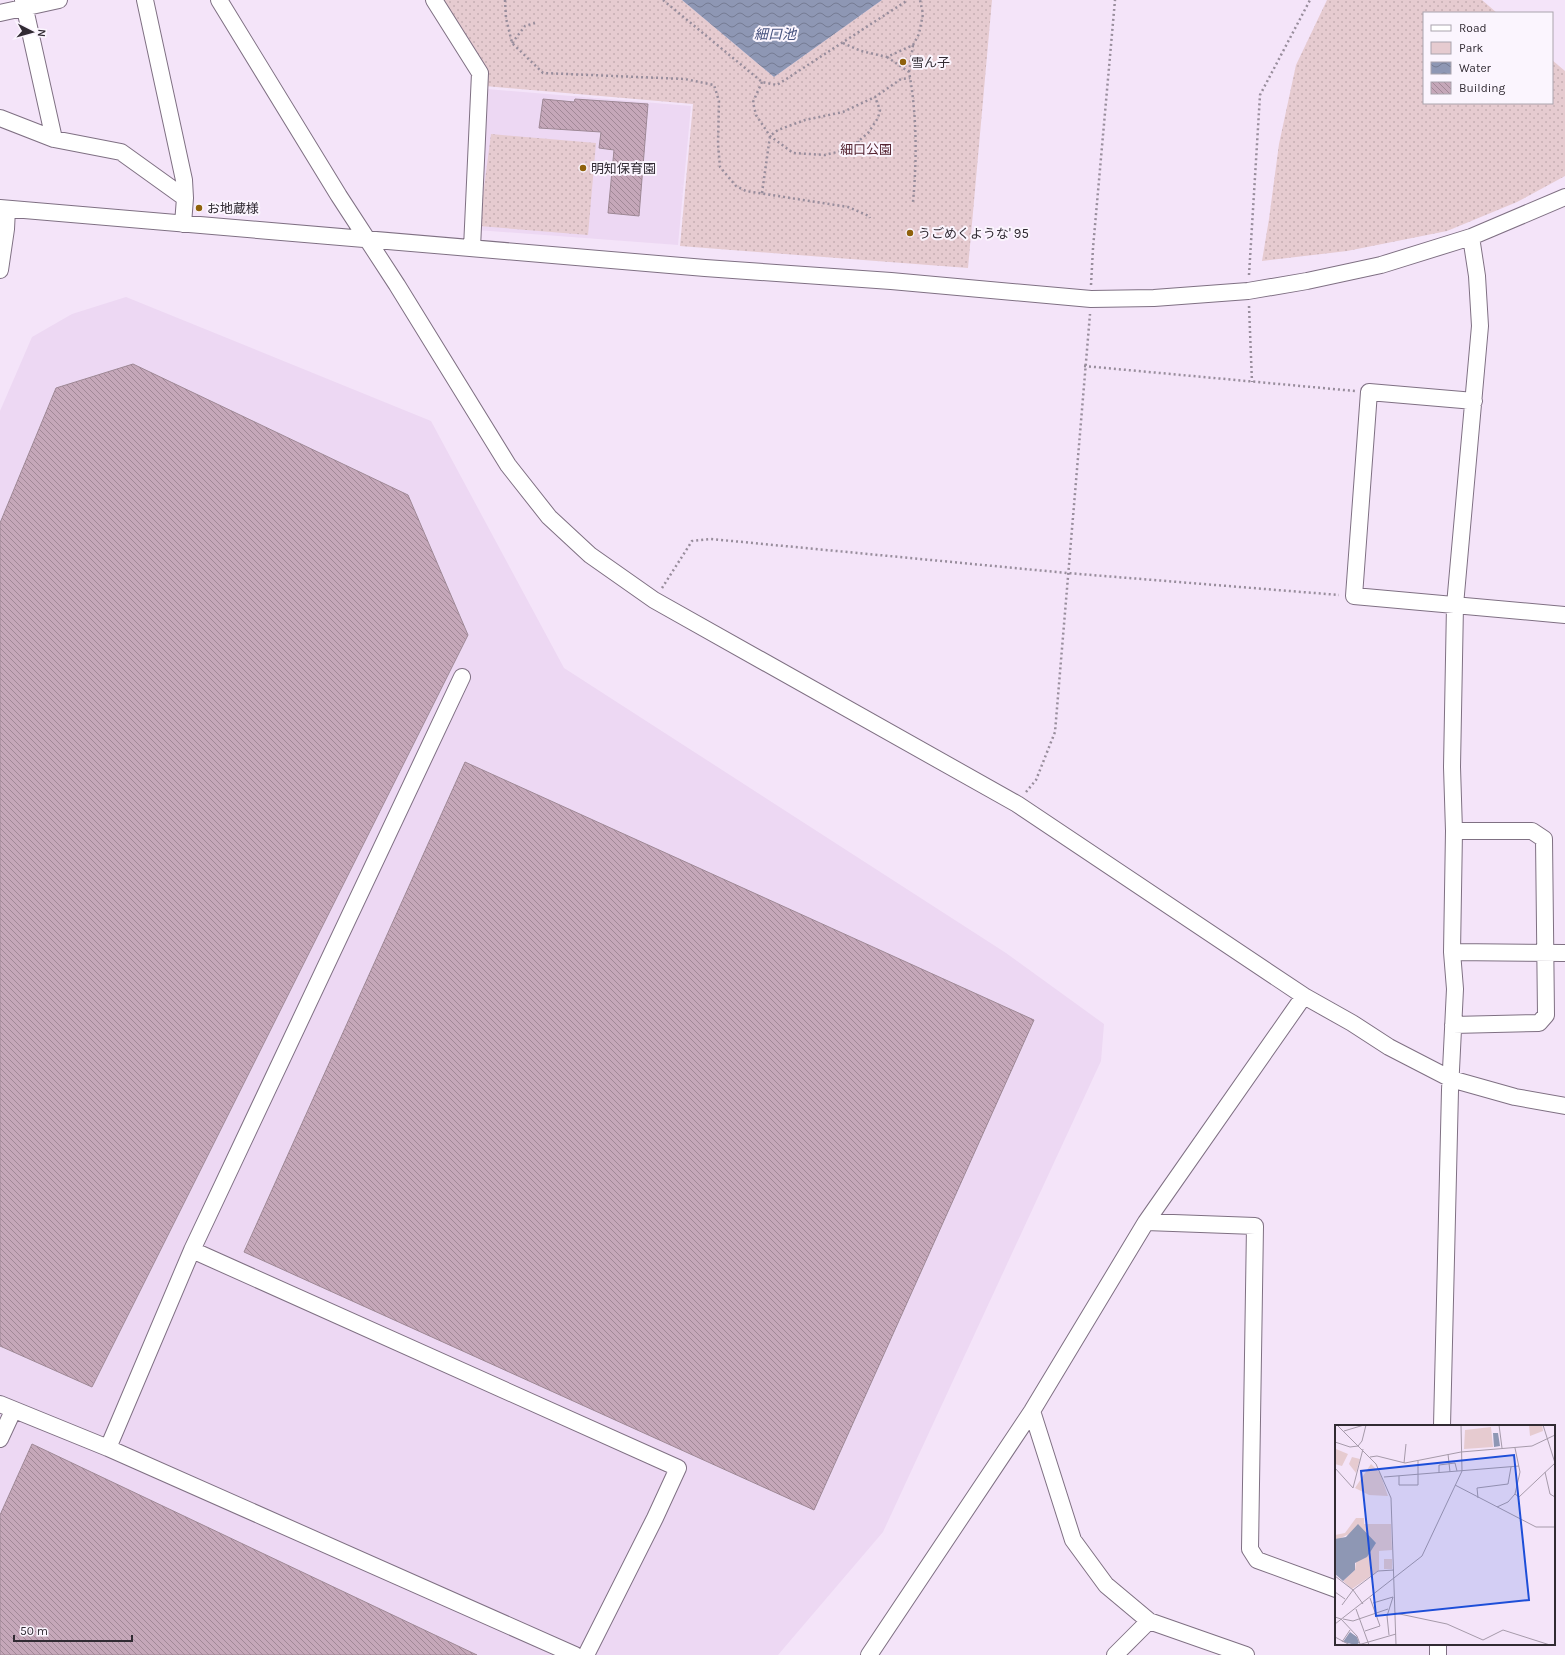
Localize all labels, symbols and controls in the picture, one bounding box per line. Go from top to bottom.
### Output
north arrow [12,12,52,52]
legend [1423,12,1553,104]
text: Road [1459,21,1487,35]
water label: 細口池 [754,26,798,43]
text: N [35,28,48,38]
text: Park [1459,41,1484,55]
place label: 雪ん子 [911,55,950,70]
marker: 雪ん子 [898,57,908,67]
text: Water [1459,61,1492,75]
text: Building [1459,81,1506,95]
park label: 細口公園 [840,142,892,157]
place label: 明知保育園 [591,161,656,176]
marker: 明知保育園 [578,163,588,173]
place label: お地蔵様 [207,201,259,216]
marker: お地蔵様 [194,203,204,213]
place label: うごめくような' 95 [918,226,1029,241]
marker: うごめくような' 95 [905,228,915,238]
inset map [1335,1425,1555,1645]
scale bar [14,1617,132,1643]
text: 50 m [20,1624,48,1638]

